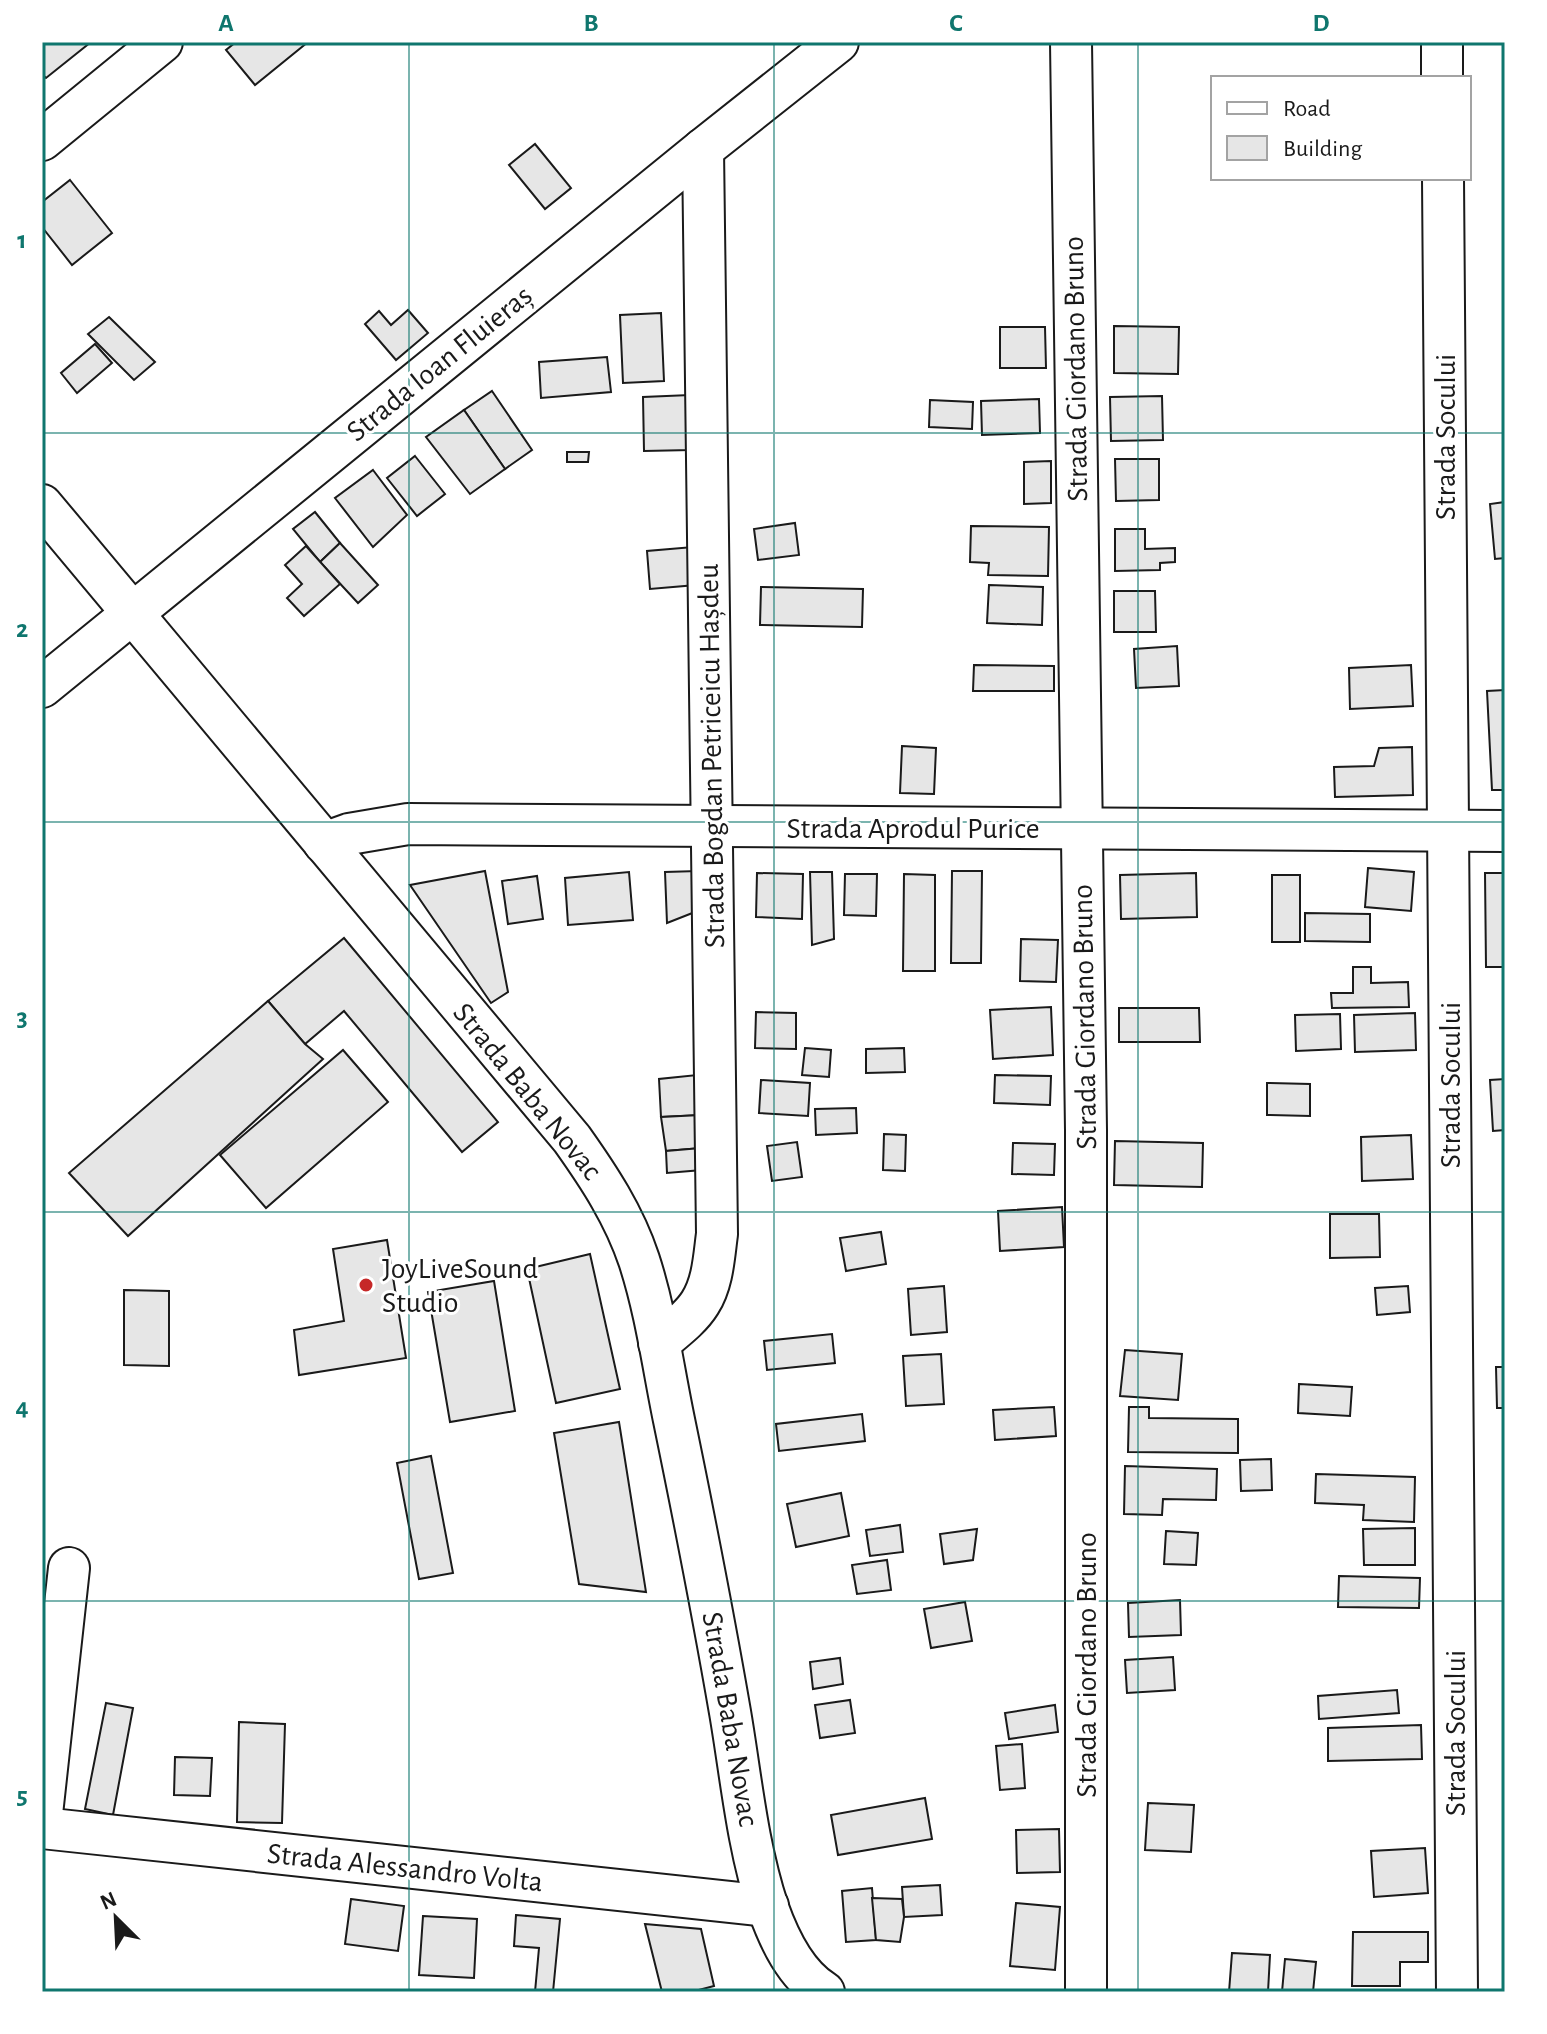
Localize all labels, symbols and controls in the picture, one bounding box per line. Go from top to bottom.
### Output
text: A [218,10,234,36]
text: B [583,10,599,36]
text: C [949,10,963,36]
text: D [1312,10,1330,36]
legend [1211,76,1471,180]
text: Road [1283,97,1331,121]
text: Building [1283,137,1362,161]
text: 1 [17,227,27,253]
street label: Strada Giordano Bruno [1059,236,1093,502]
street label: Strada Ioan Fluieraș [341,280,539,449]
street label: Strada Socului [1431,354,1461,520]
street label: Strada Bogdan Petriceicu Hașdeu [694,563,732,949]
text: 2 [16,616,28,642]
street label: Strada Aprodul Purice [786,814,1040,844]
street label: Strada Giordano Bruno [1068,884,1102,1150]
street label: Strada Baba Novac [447,998,608,1186]
street label: Strada Socului [1436,1002,1466,1168]
text: 3 [16,1005,28,1031]
place label: JoyLiveSound Studio [382,1254,538,1318]
marker: JoyLiveSound Studio [357,1276,375,1294]
text: 4 [15,1394,29,1420]
street label: Strada Giordano Bruno [1072,1532,1102,1798]
street label: Strada Baba Novac [696,1610,764,1829]
street label: Strada Socului [1441,1650,1471,1816]
text: 5 [16,1783,28,1809]
street label: Strada Alessandro Volta [266,1839,544,1897]
north arrow [76,1878,156,1958]
text: N [97,1887,120,1914]

